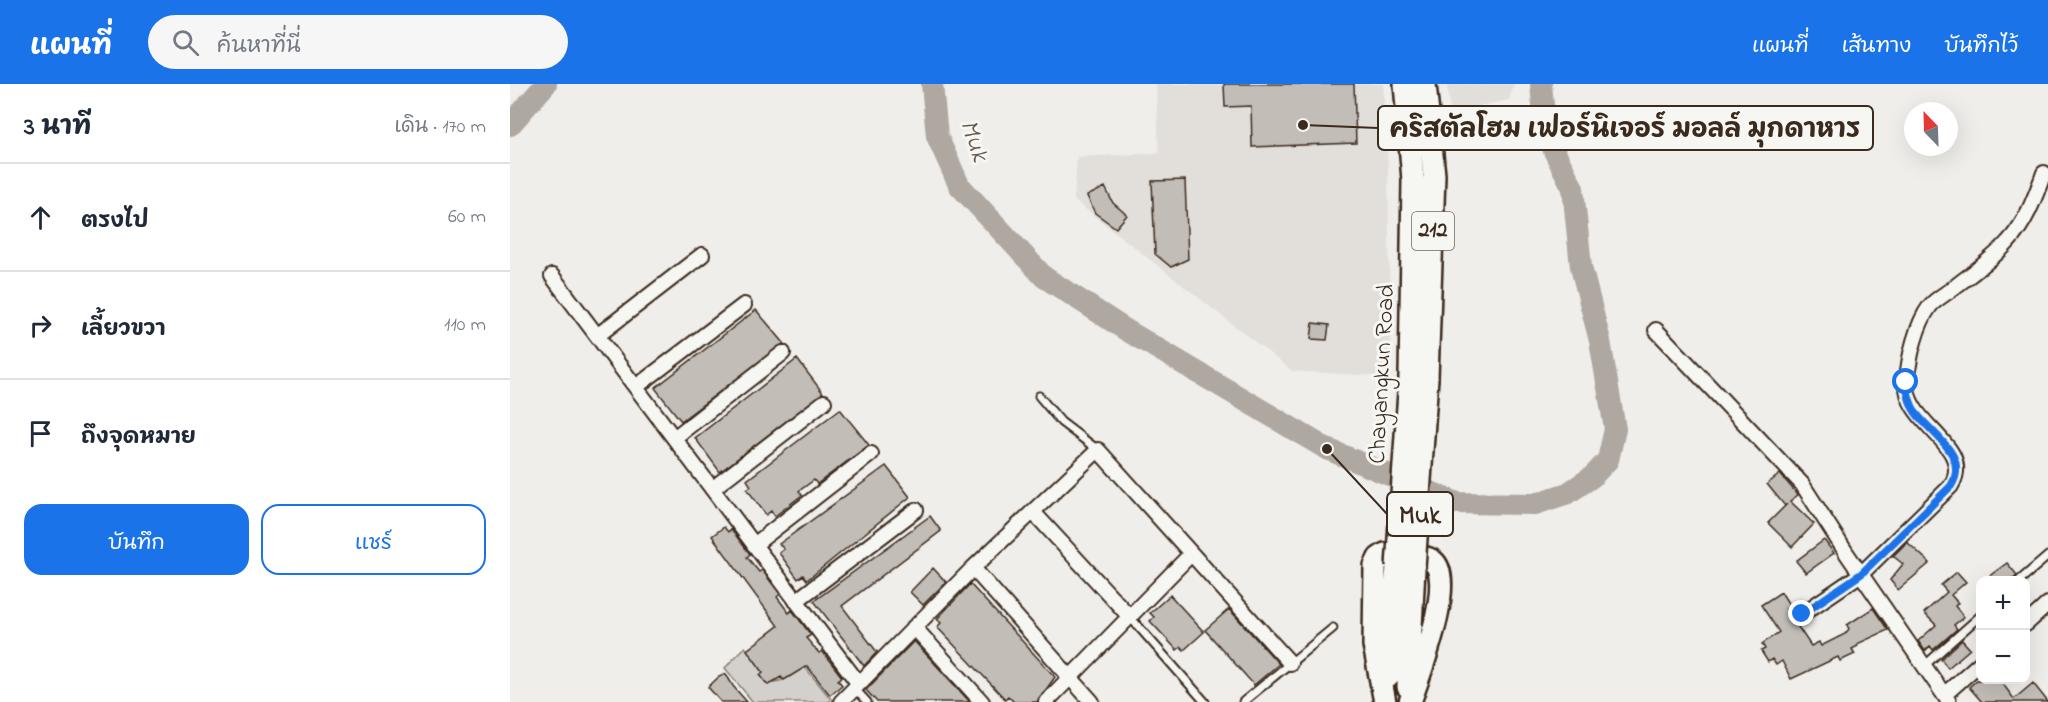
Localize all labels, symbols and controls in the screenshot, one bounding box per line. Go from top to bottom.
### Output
search box [148,15,568,69]
icon: search [169,26,202,59]
text: แผนที่ [30,27,112,68]
text: ค้นหาที่นี่ [217,31,301,63]
text: แผนที่ [1752,32,1809,62]
text: เส้นทาง [1842,32,1911,62]
text: บันทึกไว้ [1944,32,2018,62]
north arrow [1904,102,1958,156]
callout: คริสตัลโฮม เฟอร์นิเจอร์ มอลล์ มุกดาหาร [1378,106,1873,150]
text: 3 นาที [24,109,91,147]
text: คริสตัลโฮม เฟอร์นิเจอร์ มอลล์ มุกดาหาร [1390,110,1860,150]
text: เดิน · 170 m [395,113,486,142]
water label: Muk [948,115,998,169]
icon: ahead [24,201,57,234]
text: 60 m [448,203,486,232]
text: ตรงไป [81,206,149,238]
road number: 212 [1412,212,1454,250]
street label: Chayangkun Road [1361,283,1406,465]
icon: right [24,309,57,342]
text: 110 m [444,311,486,340]
text: เลี้ยวขวา [81,314,165,346]
route start [1892,368,1918,394]
icon: arrive [24,417,57,450]
text: ถึงจุดหมาย [81,422,196,454]
callout: Muk [1387,492,1453,536]
text: Muk [1399,498,1442,536]
button: บันทึก [24,504,249,575]
button: แชร์ [261,504,486,575]
map controls [1976,576,2030,684]
button: + [1976,576,2030,630]
route end [1788,600,1814,626]
button: − [1976,630,2030,684]

